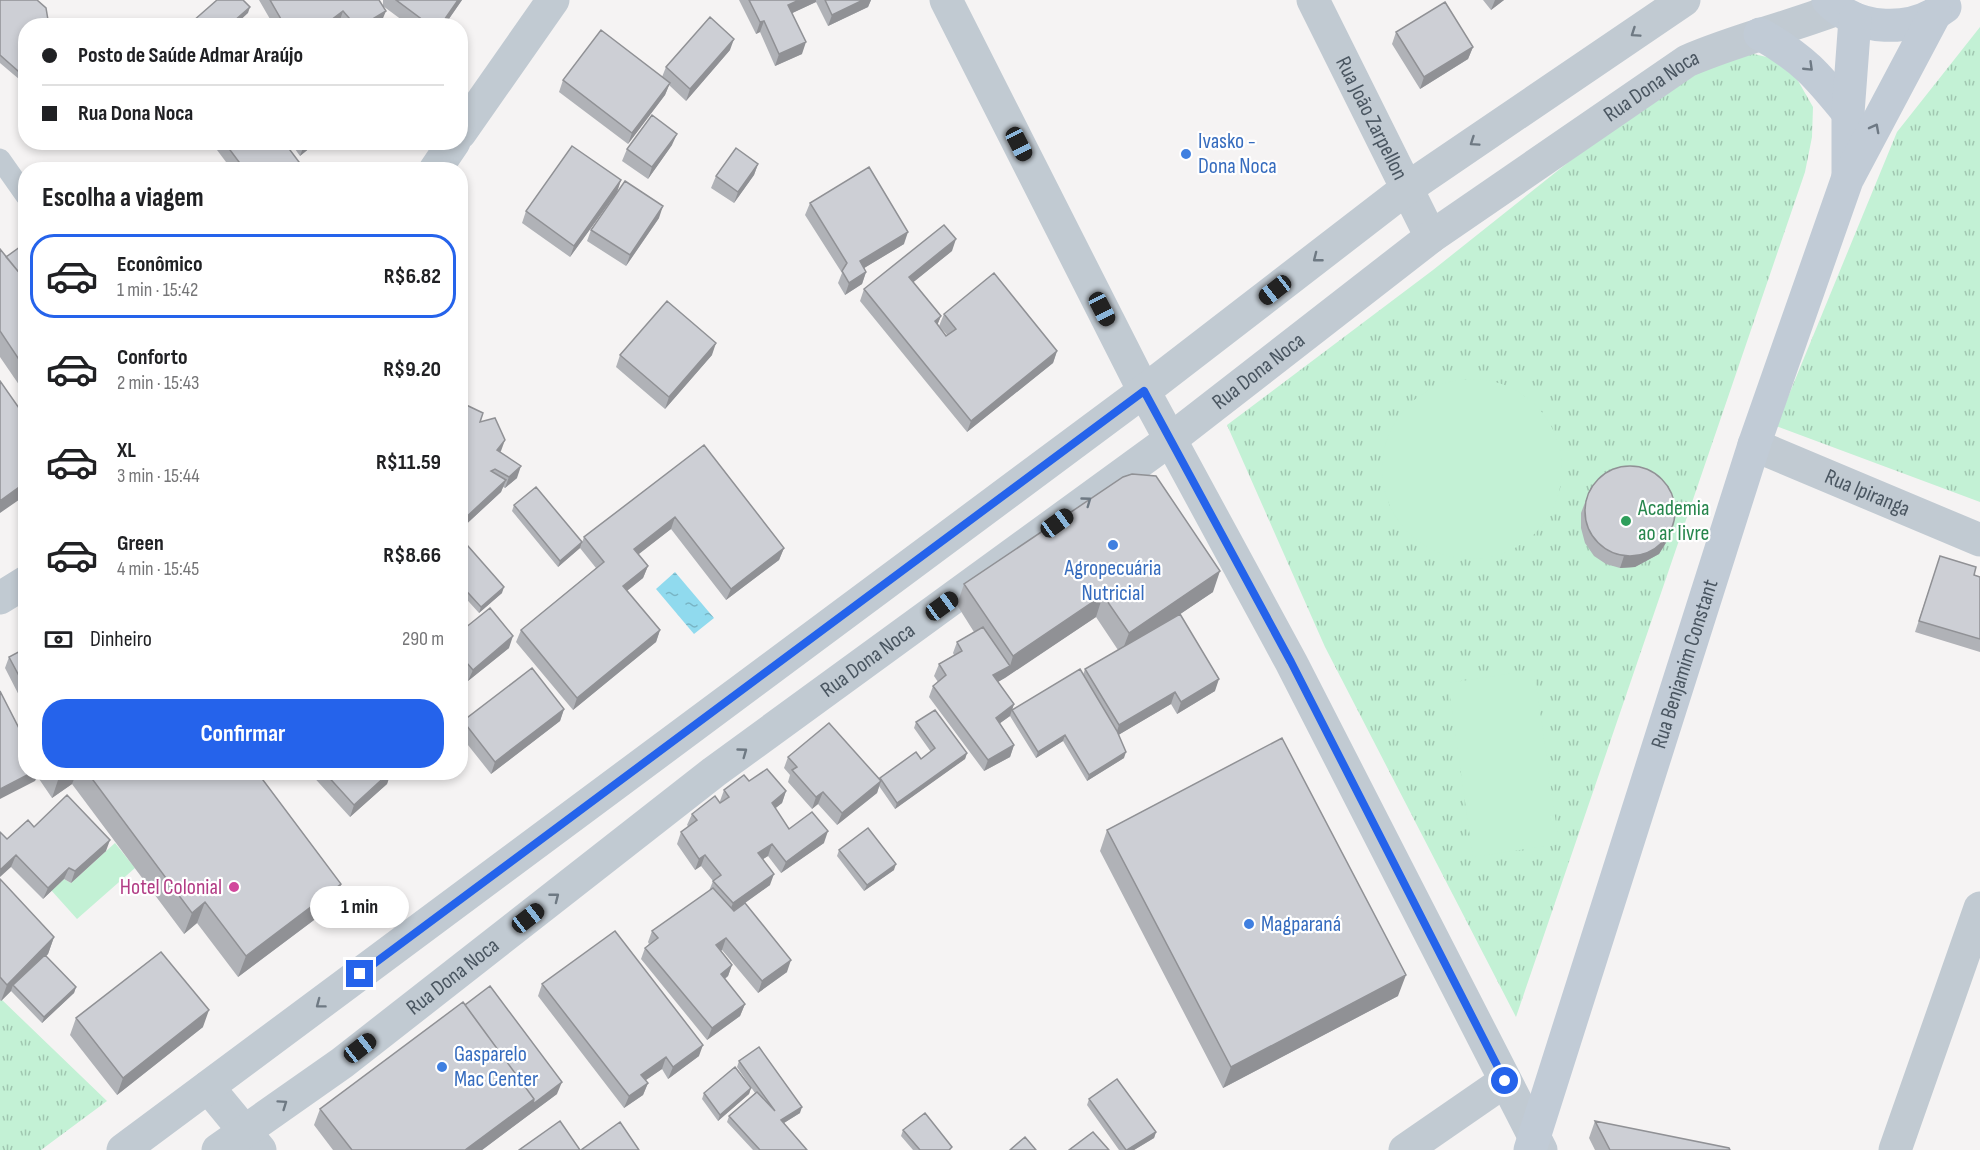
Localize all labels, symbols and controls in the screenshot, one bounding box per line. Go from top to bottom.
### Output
one-way arrow [1631,26,1642,37]
text: Posto de Saúde Admar Araújo [78,42,303,69]
street label: Rua Dona Noca [1598,44,1703,128]
street label: Rua João Zarpellon [1330,52,1414,184]
one-way arrow [1801,59,1812,70]
text: Rua Dona Noca [78,100,193,127]
car [1003,124,1035,164]
one-way arrow [1868,124,1879,134]
place label: Ivasko - Dona Noca [1198,128,1277,180]
one-way arrow [1470,135,1480,147]
marker: Ivasko - Dona Noca [1179,147,1193,161]
text: Escolha a viagem [42,182,204,214]
icon: car [45,249,99,303]
one-way arrow [1312,250,1323,261]
text: Econômico [117,251,203,278]
text: R$6.82 [384,263,441,290]
car [1255,272,1295,308]
text: 1 min · 15:42 [117,278,198,302]
car [1086,289,1118,329]
street label: Rua Dona Noca [1207,327,1310,415]
icon: car [45,342,99,396]
text: Conforto [117,344,188,371]
text: R$9.20 [383,356,441,383]
text: 2 min · 15:43 [117,371,200,395]
icon: car [45,435,99,489]
text: XL [117,437,136,464]
text: R$11.59 [376,449,441,476]
street label: Rua Ipiranga [1821,463,1914,523]
text: 3 min · 15:44 [117,464,200,488]
place label: Academia ao ar livre [1637,495,1709,547]
one-way arrow [1080,497,1091,508]
car [1037,505,1077,541]
marker: Academia ao ar livre [1619,514,1633,528]
icon: car [45,528,99,582]
text: Green [117,530,164,557]
marker: Agropecuária Nutricial [1106,538,1120,552]
text: R$8.66 [383,542,441,569]
place label: Agropecuária Nutricial [1064,555,1161,607]
text: 4 min · 15:45 [117,557,199,581]
street label: Rua Benjamim Constant [1645,576,1724,752]
car [922,588,962,624]
street label: Rua Dona Noca [815,617,920,703]
icon: cash [42,623,75,656]
text: Dinheiro [90,626,152,653]
text: 290 m [402,627,444,651]
button: Confirmar [42,699,444,768]
one-way arrow [736,748,747,759]
place label: Hotel Colonial [120,874,222,901]
marker: Hotel Colonial [227,880,241,894]
callout: 1 min [310,887,410,929]
one-way arrow [548,893,559,904]
text: 1 min [341,895,378,919]
car [508,900,548,936]
place label: Magparaná [1261,911,1341,938]
marker: Magparaná [1242,917,1256,931]
street label: Rua Dona Noca [401,932,504,1021]
route end [346,960,373,987]
one-way arrow [316,996,327,1007]
car [340,1030,380,1066]
place label: Gasparelo Mac Center [454,1041,538,1093]
marker: Gasparelo Mac Center [435,1060,449,1074]
route start [1491,1067,1518,1094]
one-way arrow [276,1100,287,1111]

